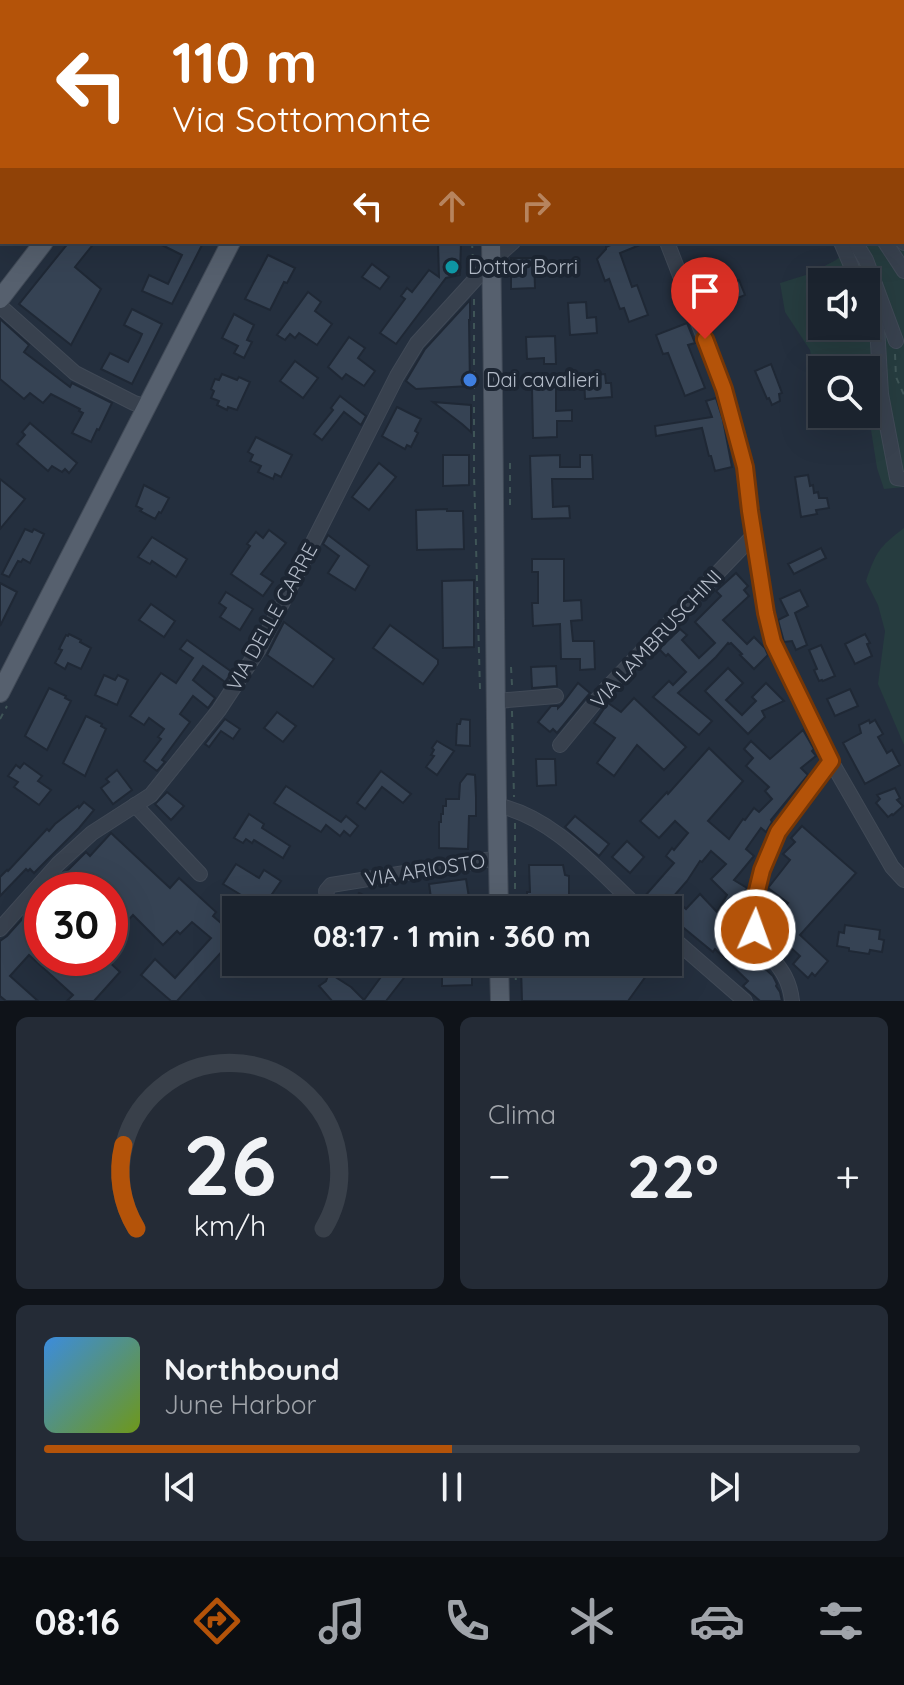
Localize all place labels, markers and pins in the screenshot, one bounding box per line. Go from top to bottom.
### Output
place label: Dottor Borri [468,254,578,279]
pin [671,257,739,339]
marker: Dottor Borri [443,258,461,276]
place label: Dai cavalieri [486,367,599,392]
marker: Dai cavalieri [461,371,479,389]

